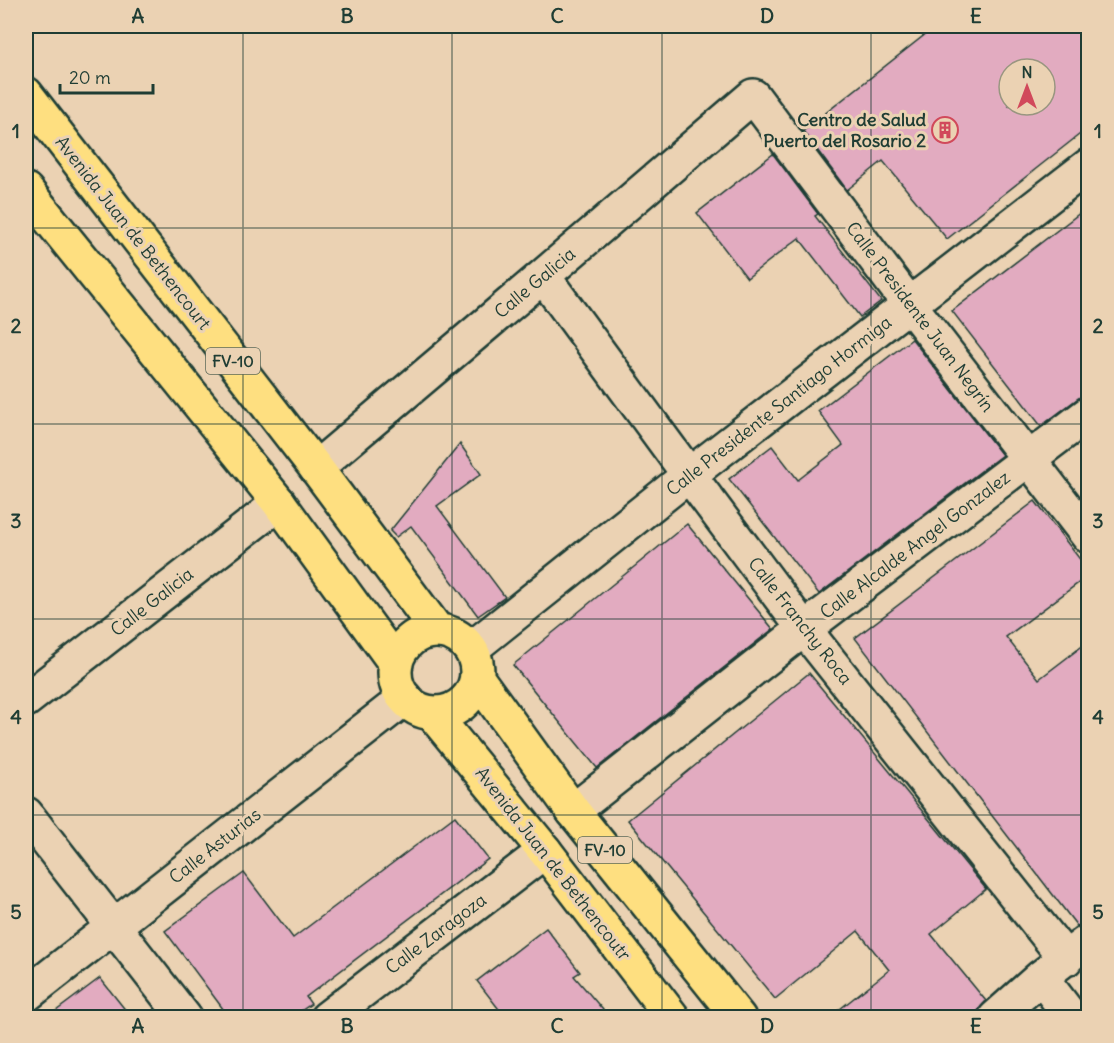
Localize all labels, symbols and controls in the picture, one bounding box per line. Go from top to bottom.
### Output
text: A [132,3,145,28]
text: B [340,3,354,28]
text: C [550,3,564,28]
text: D [760,3,774,28]
text: E [970,3,982,28]
scale bar [60,57,153,95]
north arrow [997,57,1057,117]
text: N [1021,62,1033,82]
text: 20 m [69,66,111,89]
place label: Centro de Salud Puerto del Rosario 2 [763,108,926,152]
building icon: Centro de Salud Puerto del Rosario 2 [930,115,960,145]
text: 1 [12,118,20,143]
text: 1 [1094,118,1102,143]
street label: Avenida Juan de Bethencourt [51,131,216,334]
street label: Calle Presidente Juan Negrín [841,217,999,416]
street label: Calle Galicia [489,242,580,323]
street label: Calle Presidente Santiago Hormiga [661,310,896,501]
text: 2 [11,313,22,338]
text: 2 [1093,313,1104,338]
road number: FV-10 [206,348,260,374]
street label: Calle Alcalde Angel Gonzalez [815,465,1015,624]
text: 3 [10,508,22,533]
text: 3 [1092,508,1104,533]
street label: Calle Franchy Roca [743,552,857,689]
street label: Calle Galicia [106,562,198,641]
text: 4 [10,704,22,729]
text: 4 [1092,704,1104,729]
street label: Avenida Juan de Bethencoutr [471,762,637,966]
street label: Calle Asturias [164,803,265,889]
road number: FV-10 [578,837,632,863]
street label: Calle Zaragoza [381,888,491,979]
text: 5 [10,899,22,924]
text: 5 [1092,899,1104,924]
text: A [132,1013,145,1038]
text: B [340,1013,354,1038]
text: C [550,1013,564,1038]
text: D [760,1013,774,1038]
text: E [970,1013,982,1038]

